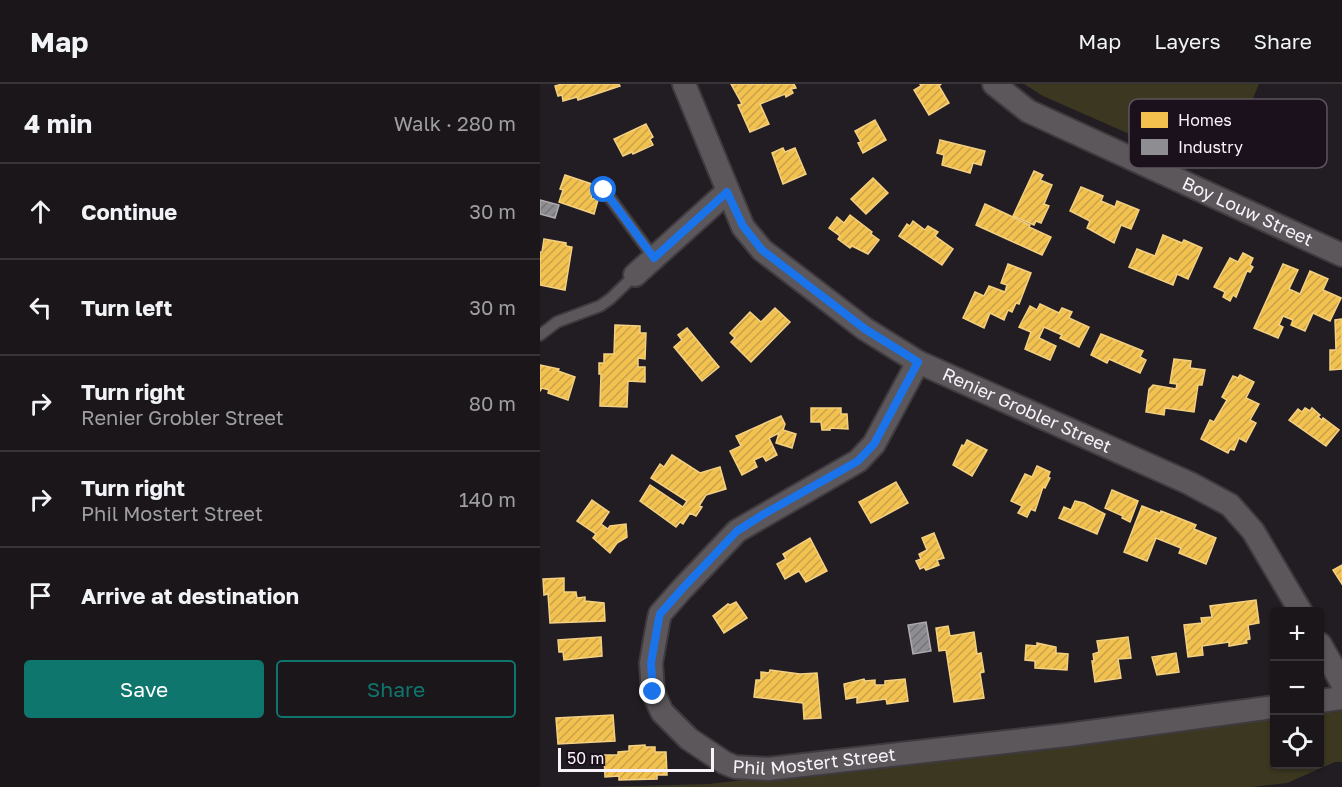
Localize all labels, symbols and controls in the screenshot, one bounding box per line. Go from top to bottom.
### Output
text: Map [30,25,88,58]
text: Map [1078,28,1121,54]
text: Layers [1154,28,1221,54]
text: Share [1254,28,1312,54]
legend [1129,99,1327,168]
text: 4 min [24,108,92,139]
text: Homes [1178,110,1232,130]
text: Walk · 280 m [394,111,516,135]
text: Industry [1178,137,1243,157]
street label: Boy Louw Street [1179,171,1317,250]
route start [590,176,616,202]
icon: ahead [24,195,57,228]
text: Continue [81,198,177,225]
text: 30 m [469,199,516,223]
icon: left [24,291,57,324]
text: Turn left [81,294,172,321]
text: 30 m [469,295,516,319]
street label: Renier Grobler Street [939,362,1115,457]
text: Turn right [81,378,185,405]
icon: right [24,387,57,420]
text: 80 m [469,391,516,415]
text: Renier Grobler Street [81,405,284,429]
text: Turn right [81,474,185,501]
icon: right [24,483,57,516]
text: 140 m [459,487,516,511]
text: Phil Mostert Street [81,501,263,525]
icon: arrive [24,579,57,612]
text: Arrive at destination [81,582,299,609]
map controls [1270,607,1324,769]
button: + [1270,607,1324,661]
button: Save [24,660,264,718]
button: Share [276,660,516,718]
button: − [1270,661,1324,715]
route end [639,678,665,704]
button: locate [1270,715,1324,769]
street label: Phil Mostert Street [732,743,897,779]
scale bar [558,745,714,772]
text: 50 m [567,748,604,768]

